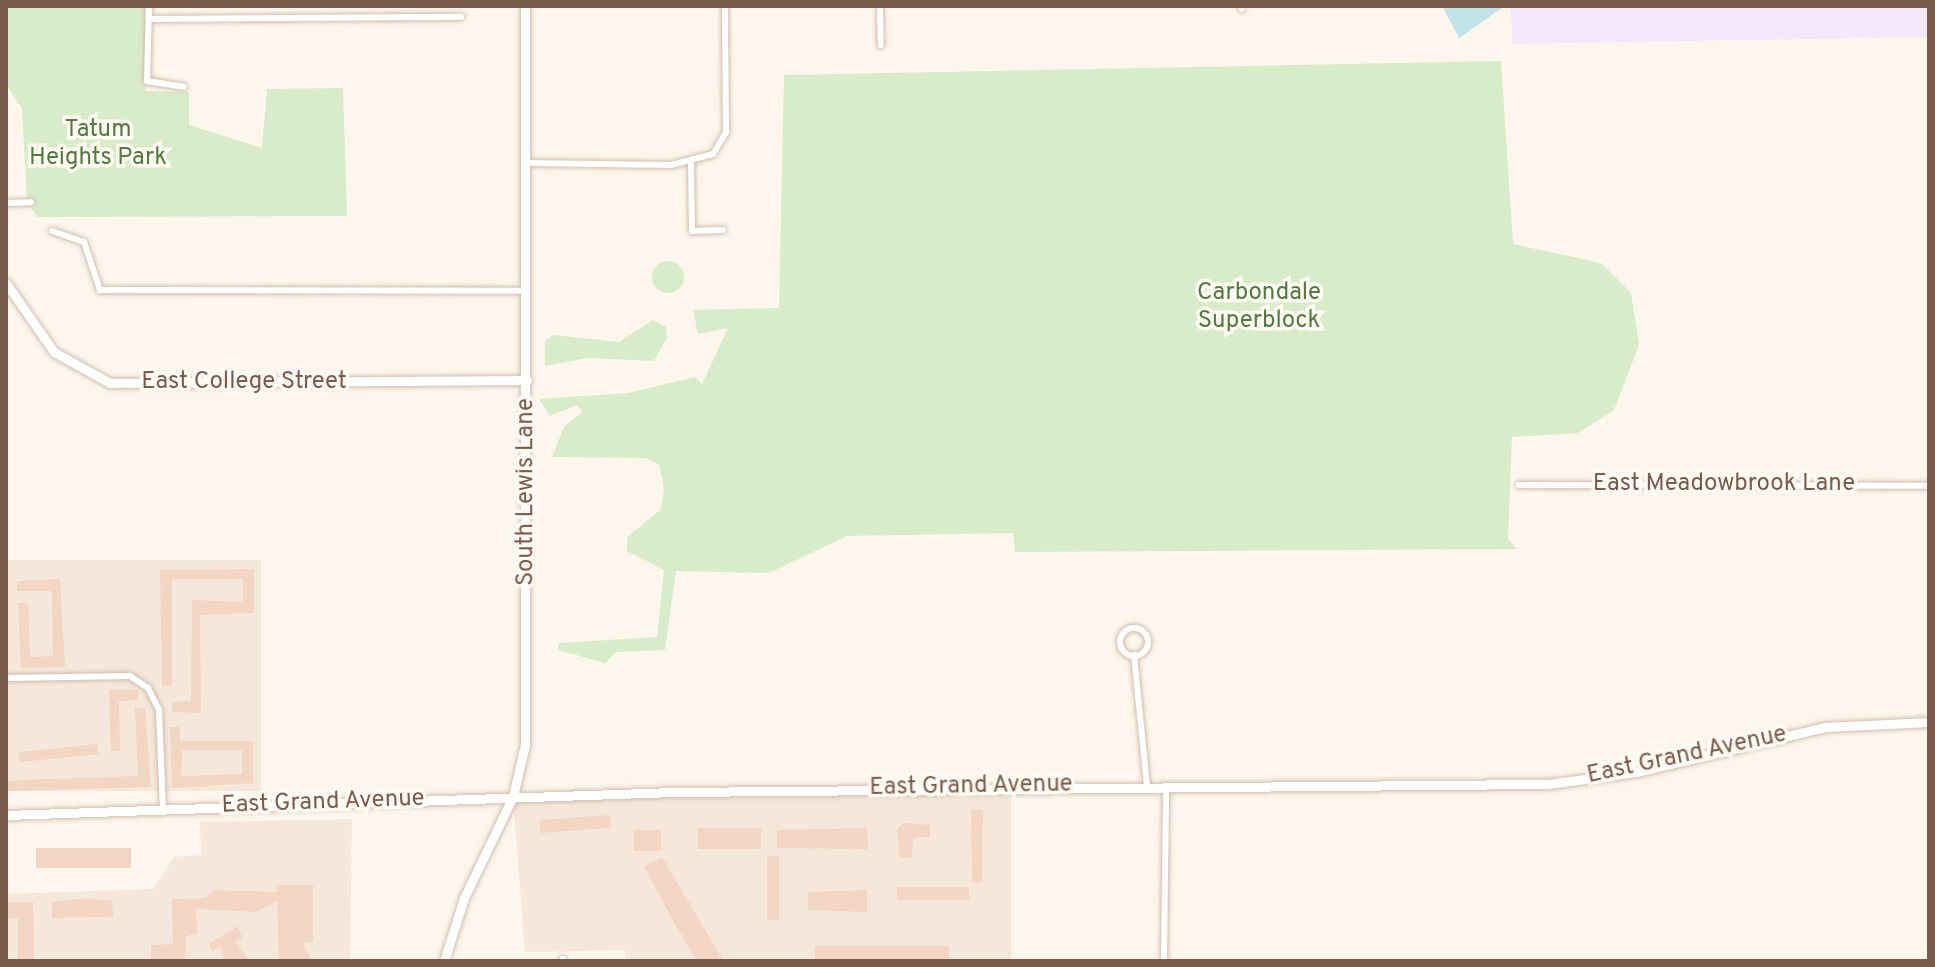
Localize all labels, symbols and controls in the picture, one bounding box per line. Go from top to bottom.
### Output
park label: Tatum Heights Park [29,117,167,173]
park label: Carbondale Superblock [1197,280,1321,336]
street label: East College Street [141,369,347,397]
street label: South Lewis Lane [513,398,541,586]
street label: East Meadowbrook Lane [1593,471,1855,499]
street label: East Grand Avenue [1584,721,1790,791]
street label: East Grand Avenue [869,771,1073,803]
street label: East Grand Avenue [220,785,426,821]

